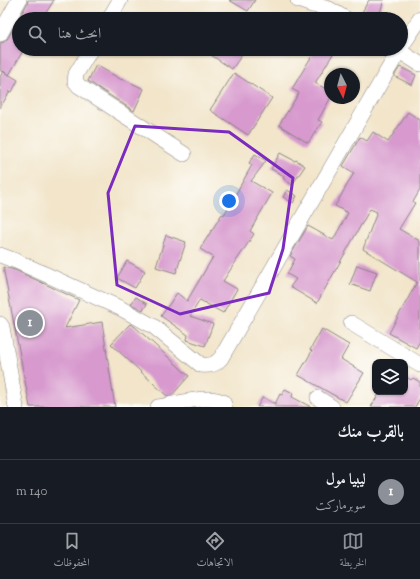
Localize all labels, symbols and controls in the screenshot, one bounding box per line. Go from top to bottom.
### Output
search box [12,12,408,56]
icon: search [26,23,48,45]
text: ابحث هنا [58,24,101,45]
north arrow [324,68,360,104]
your location [219,191,239,211]
pin: 1 [17,308,43,338]
map controls [372,359,408,395]
button: layers [372,359,408,395]
text: بالقرب منك [338,421,404,445]
text: ليبيا مول [326,470,366,491]
text: 140 m [16,483,47,501]
text: 1 [389,483,393,501]
text: سوبرماركت [316,497,366,515]
tab: المحفوظات [53,530,90,573]
tab: الاتجاهات [196,530,233,573]
tab: الخريطة [340,530,367,573]

